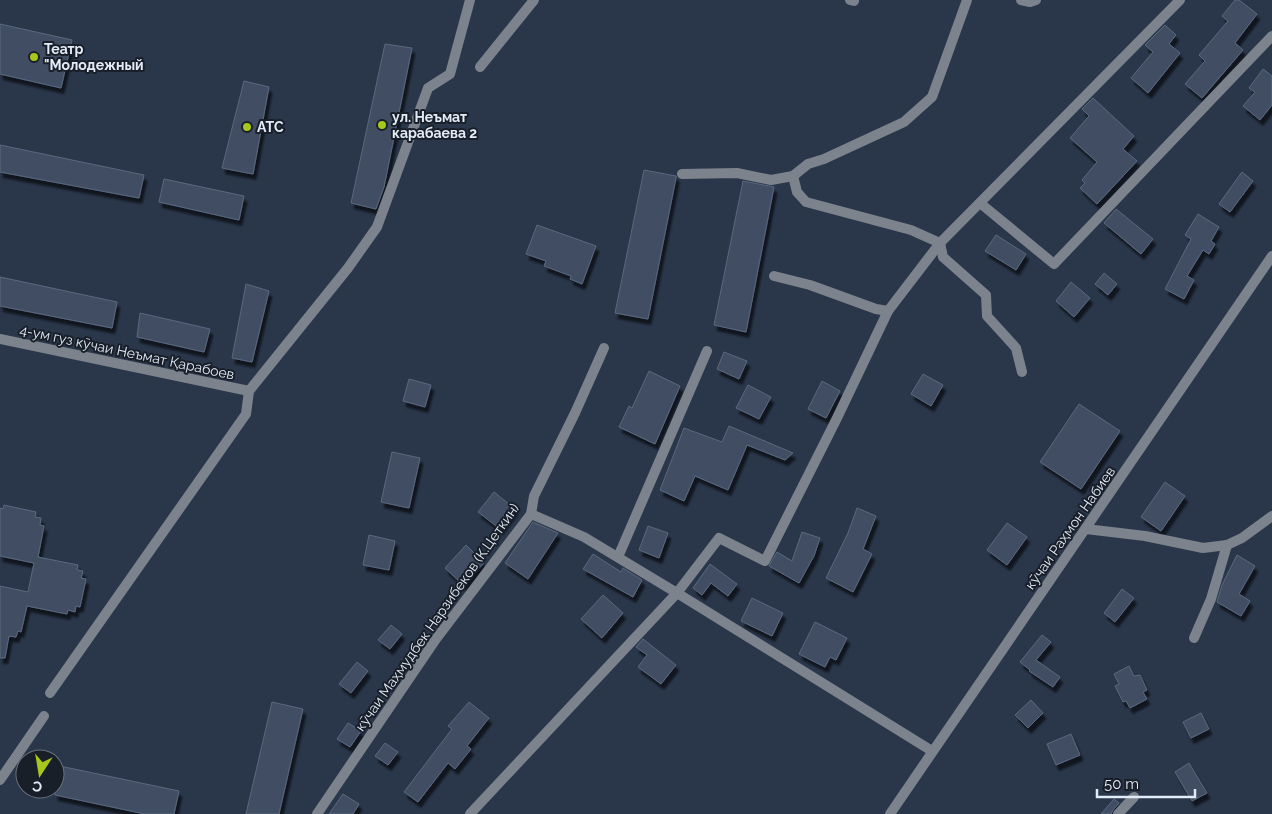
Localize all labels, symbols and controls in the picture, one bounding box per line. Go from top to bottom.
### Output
place label: Театр "Молодежный [44,41,144,73]
marker: Театр "Молодежный [28,51,40,63]
place label: ул. Неъмат карабаева 2 [392,109,477,141]
place label: АТС [257,119,284,135]
marker: ул. Неъмат карабаева 2 [376,119,388,131]
marker: АТС [241,121,253,133]
street label: 4-ум гуз кӯчаи Неъмат Қарабоев [18,321,236,383]
street label: кӯчаи Раҳмон Набиев [1022,464,1118,592]
street label: кӯчаи Маҳмудбек Нарзибеков (К.Цеткин) [352,500,522,734]
north arrow [15,749,65,799]
scale bar [1097,766,1194,798]
text: 50 m [1104,775,1139,793]
text: С [31,778,44,796]

